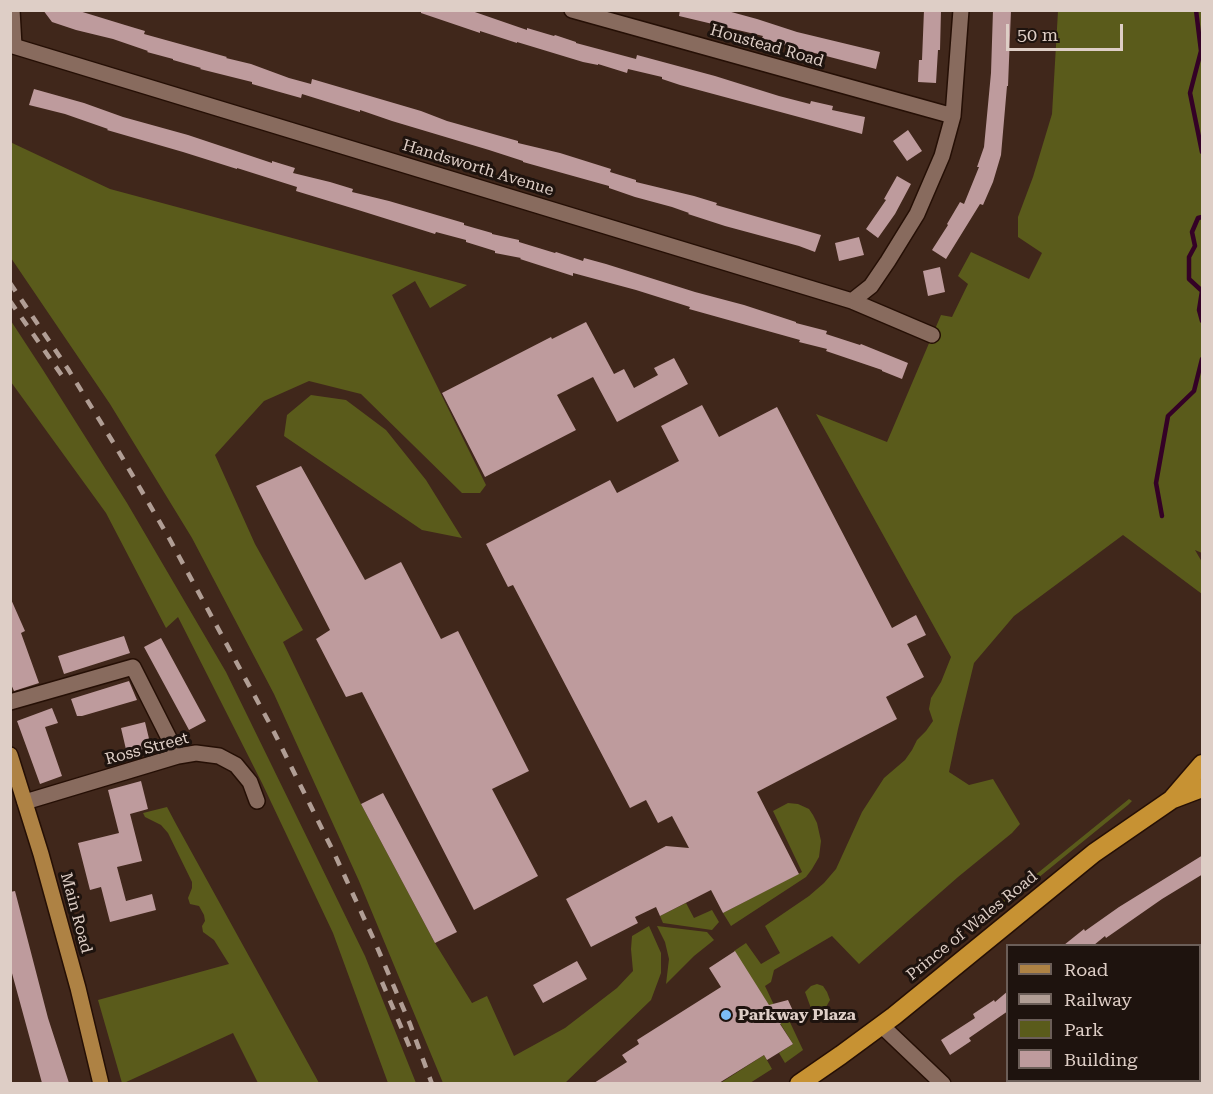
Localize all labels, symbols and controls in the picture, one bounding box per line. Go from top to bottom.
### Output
scale bar [1009,12,1126,50]
street label: Houstead Road [708,21,826,71]
text: 50 m [1017,24,1058,45]
street label: Handsworth Avenue [400,136,556,200]
street label: Ross Street [103,729,191,769]
street label: Prince of Wales Road [903,867,1041,985]
street label: Main Road [56,871,96,955]
legend [1006,944,1201,1082]
text: Road [1064,959,1108,980]
text: Railway [1064,989,1132,1010]
place label: Parkway Plaza [738,1005,856,1025]
marker: Parkway Plaza [719,1008,733,1022]
text: Park [1064,1019,1104,1040]
text: Building [1064,1049,1138,1070]

